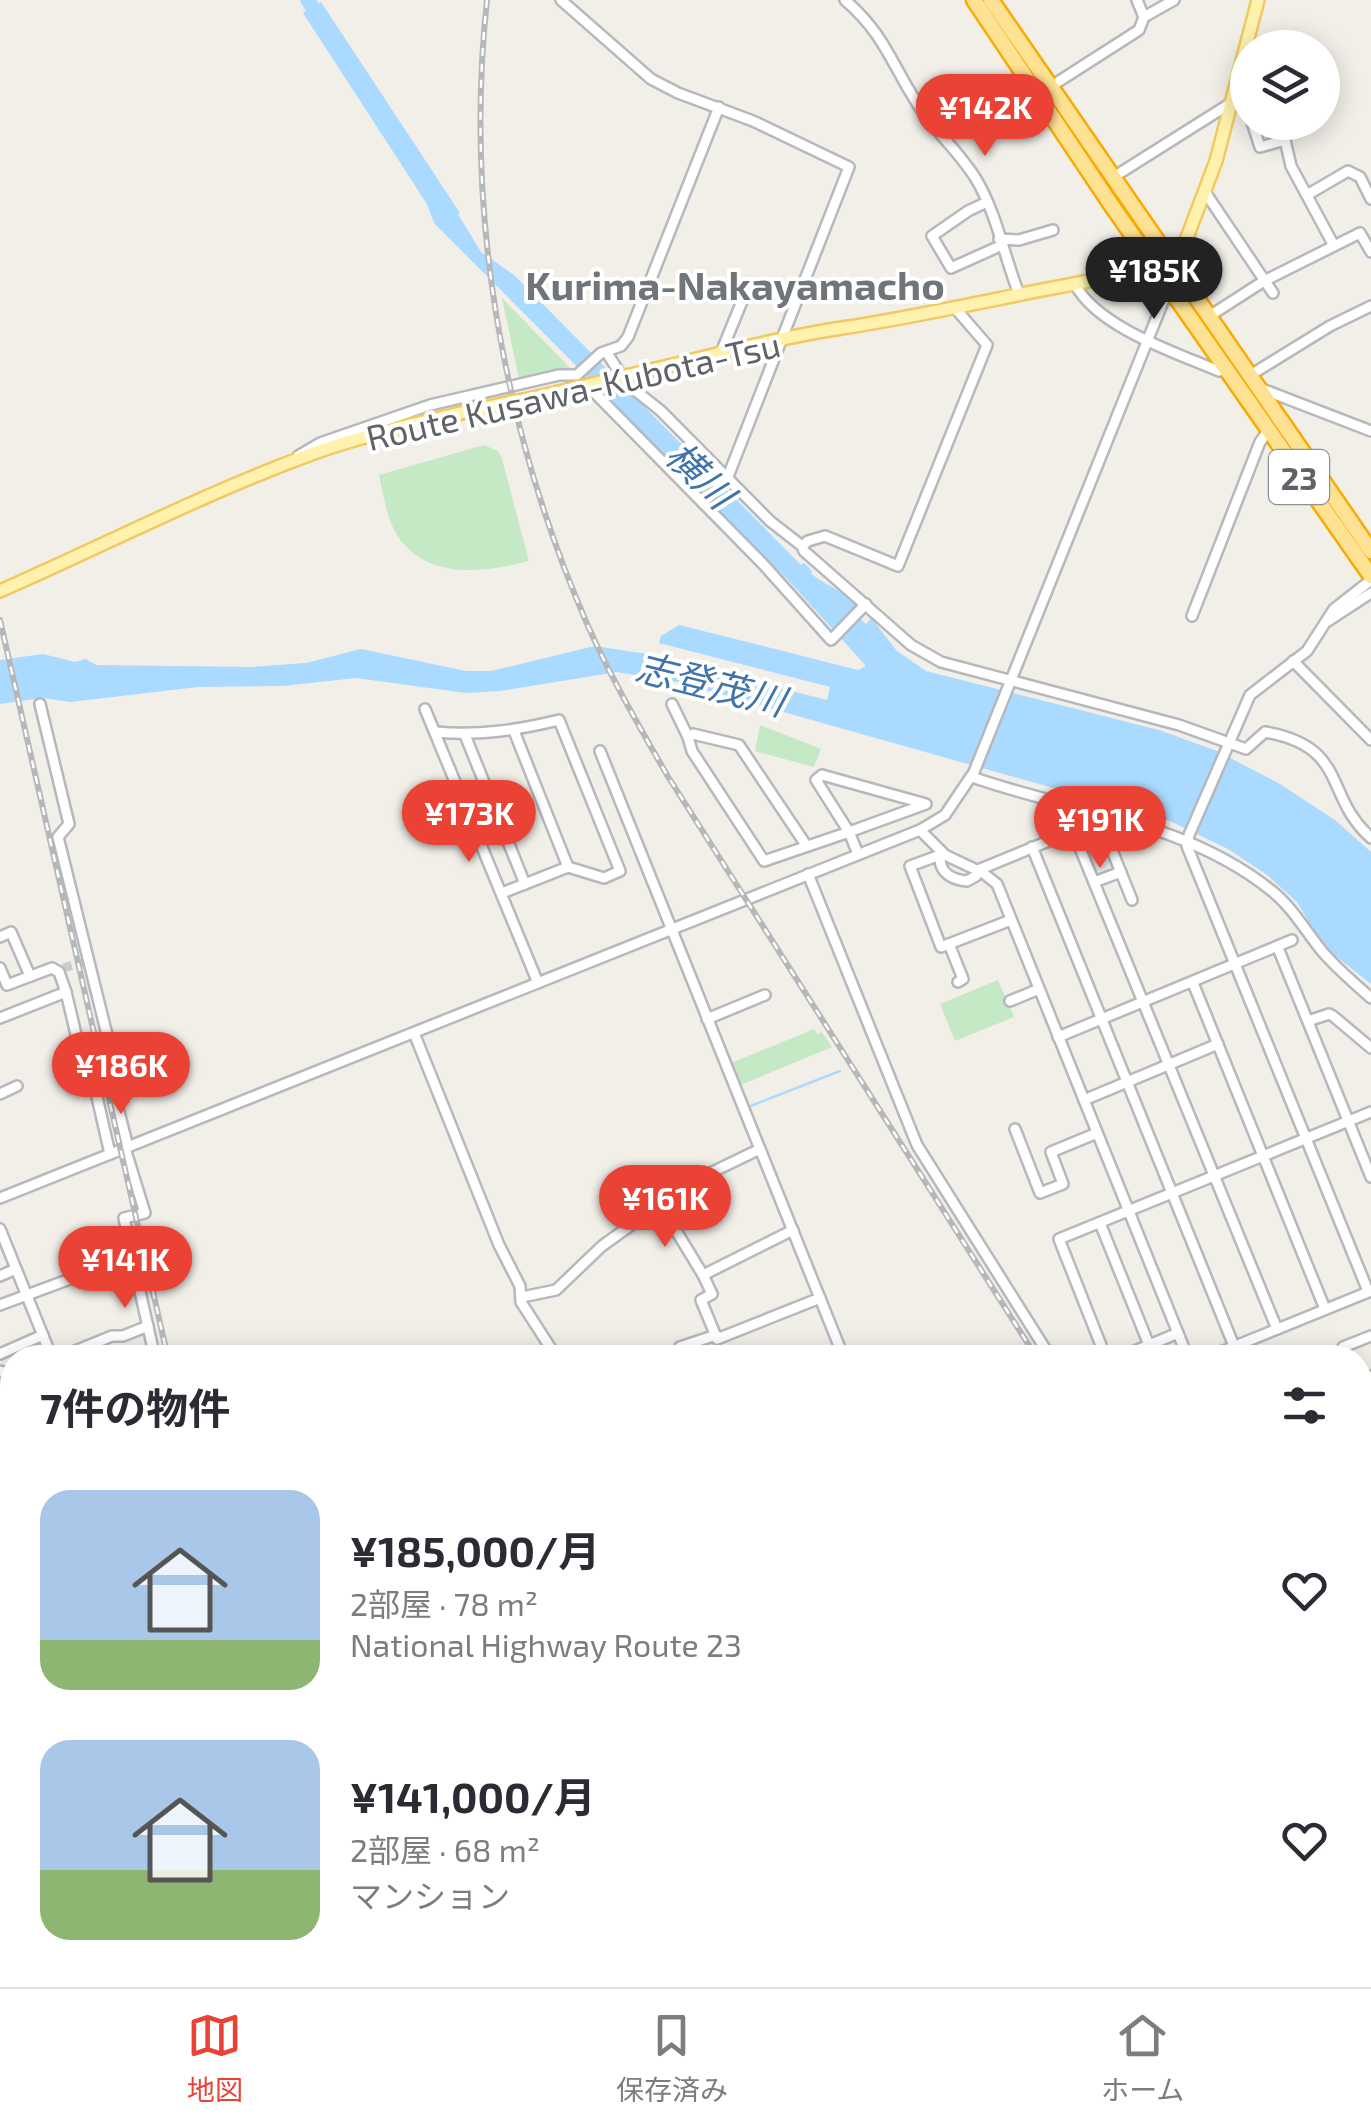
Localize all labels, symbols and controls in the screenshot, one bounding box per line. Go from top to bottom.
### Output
map controls [1230,30,1340,140]
button: layers [1230,30,1340,140]
pin: ¥142K [915,74,1055,159]
text: ¥142K [938,87,1032,125]
pin: ¥185K [1084,237,1224,322]
text: ¥185K [1108,250,1200,288]
district label: Kurima-Nakayamacho [525,260,945,309]
street label: Route Kusawa-Kubota-Tsu [362,322,784,458]
water label: 横川 [658,431,747,520]
road number: 23 [1269,450,1329,504]
water label: 志登茂川 [632,642,794,725]
pin: ¥173K [399,780,539,865]
pin: ¥191K [1030,786,1170,871]
text: ¥173K [424,793,514,831]
text: ¥191K [1056,799,1144,837]
pin: ¥186K [51,1032,191,1117]
text: ¥186K [74,1045,168,1083]
pin: ¥161K [595,1165,735,1250]
text: ¥161K [621,1178,709,1216]
pin: ¥141K [55,1226,195,1311]
text: ¥141K [80,1239,170,1277]
icon: filters [1277,1378,1332,1433]
text: 7件の物件 [40,1382,230,1432]
text: ¥185,000/月 [350,1525,600,1575]
icon: home [120,1530,240,1650]
icon: heart [1277,1563,1332,1618]
text: 2部屋 · 78 m² [350,1584,538,1622]
text: National Highway Route 23 [350,1625,742,1663]
text: ¥141,000/月 [350,1771,596,1821]
icon: home [120,1780,240,1900]
icon: heart [1277,1813,1332,1868]
text: 2部屋 · 68 m² [350,1830,540,1868]
text: マンション [350,1876,510,1914]
tab: 地図 [187,2008,243,2108]
tab: 保存済み [616,2008,728,2108]
tab: ホーム [1101,2008,1184,2108]

